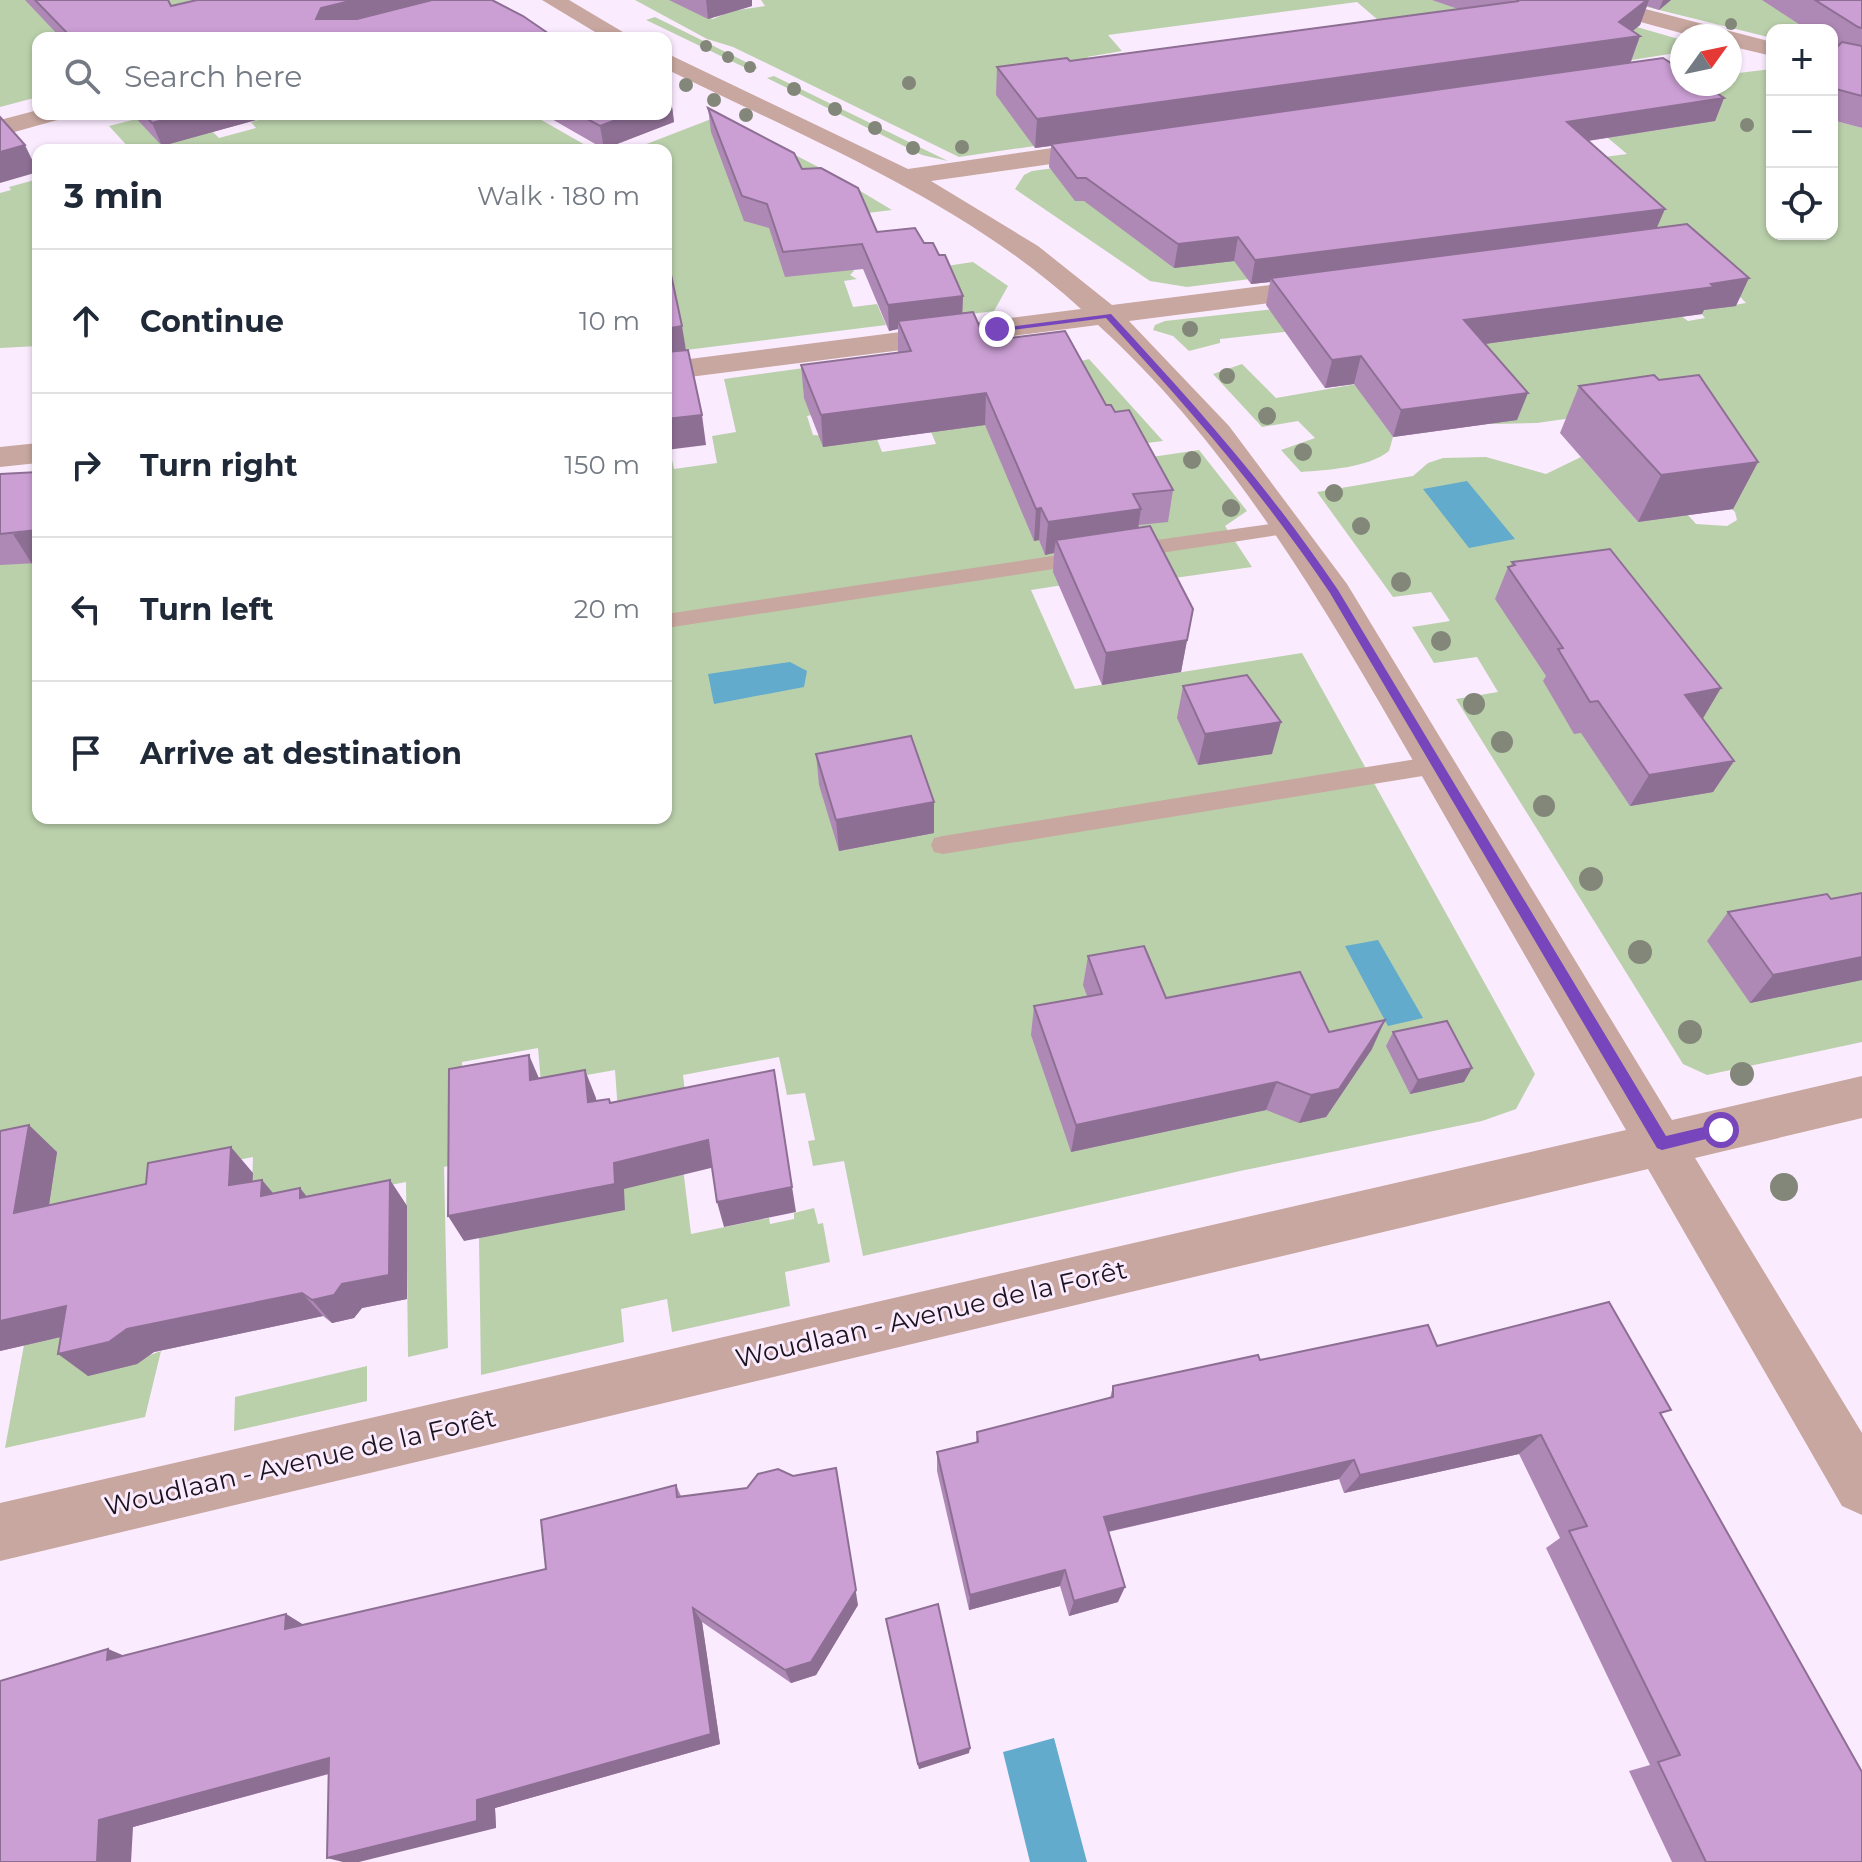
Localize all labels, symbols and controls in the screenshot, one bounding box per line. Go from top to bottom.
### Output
north arrow [1670,24,1742,96]
map controls [1766,24,1838,240]
button: + [1766,24,1838,96]
search box [32,32,672,120]
icon: search [60,54,104,98]
text: Search here [124,58,302,95]
button: − [1766,96,1838,168]
button: locate [1766,168,1838,240]
text: 3 min [64,175,163,217]
text: Walk · 180 m [477,180,640,212]
icon: ahead [64,299,108,343]
text: Continue [140,303,284,340]
text: 10 m [579,305,640,337]
route end [979,311,1015,347]
icon: right [64,443,108,487]
text: Turn right [140,447,297,484]
text: 150 m [564,449,640,481]
icon: left [64,587,108,631]
text: Turn left [140,591,273,628]
text: 20 m [574,593,640,625]
icon: arrive [64,731,108,775]
text: Arrive at destination [140,735,462,772]
route start [1703,1112,1739,1148]
street label: Woudlaan - Avenue de la Forêt [732,1253,1130,1375]
street label: Woudlaan - Avenue de la Forêt [101,1401,499,1523]

